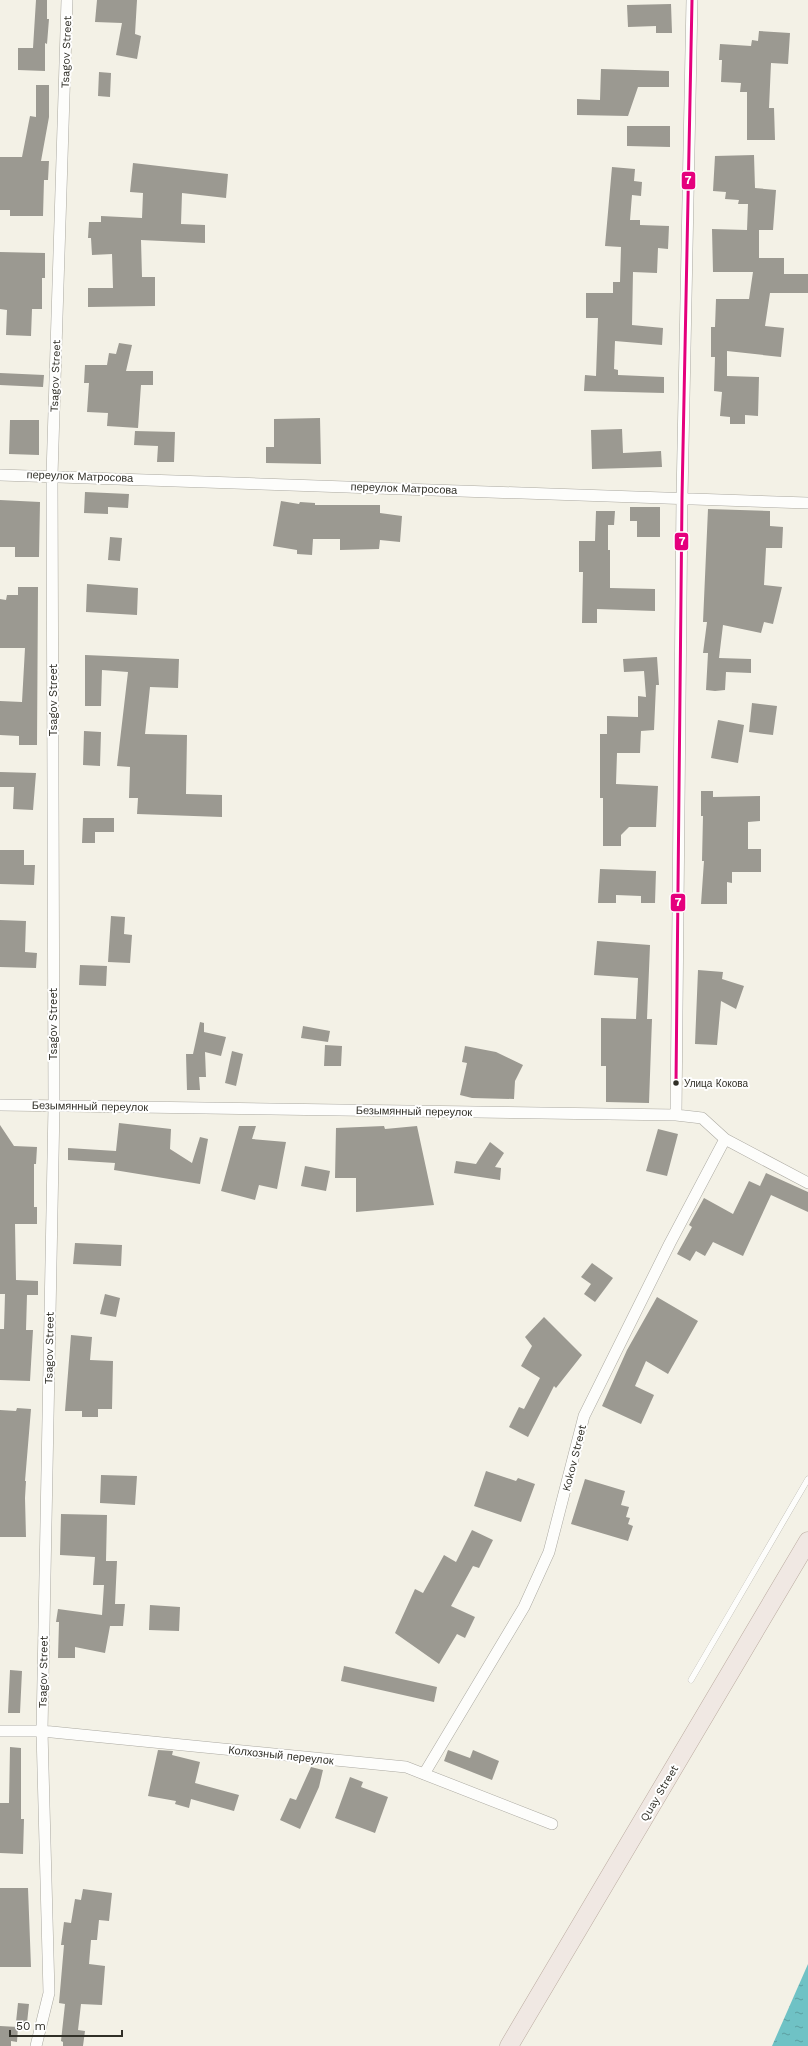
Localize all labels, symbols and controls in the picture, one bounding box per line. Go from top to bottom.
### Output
street label: Tsagov Street [59,15,74,88]
line badge: 7 [681,171,696,190]
text: 7 [685,174,692,187]
street label: Tsagov Street [48,339,63,412]
street label: переулок Матросова [26,468,134,485]
street label: переулок Матросова [350,480,458,497]
line badge: 7 [674,532,689,551]
text: 7 [679,535,686,548]
street label: Tsagov Street [47,663,60,736]
line badge: 7 [670,893,686,912]
text: 7 [675,896,682,909]
street label: Tsagov Street [47,987,60,1060]
marker: Улица Кокова [671,1078,681,1088]
place label: Улица Кокова [684,1078,748,1089]
street label: Безымянный переулок [32,1099,148,1114]
street label: Безымянный переулок [356,1104,472,1119]
street label: Tsagov Street [42,1311,57,1384]
street label: Kokov Street [560,1423,589,1493]
street label: Tsagov Street [36,1635,51,1708]
street label: Колхозный переулок [228,1743,334,1768]
street label: Quay Street [638,1762,681,1824]
scale bar [10,2012,122,2038]
text: 50 m [16,2019,46,2033]

